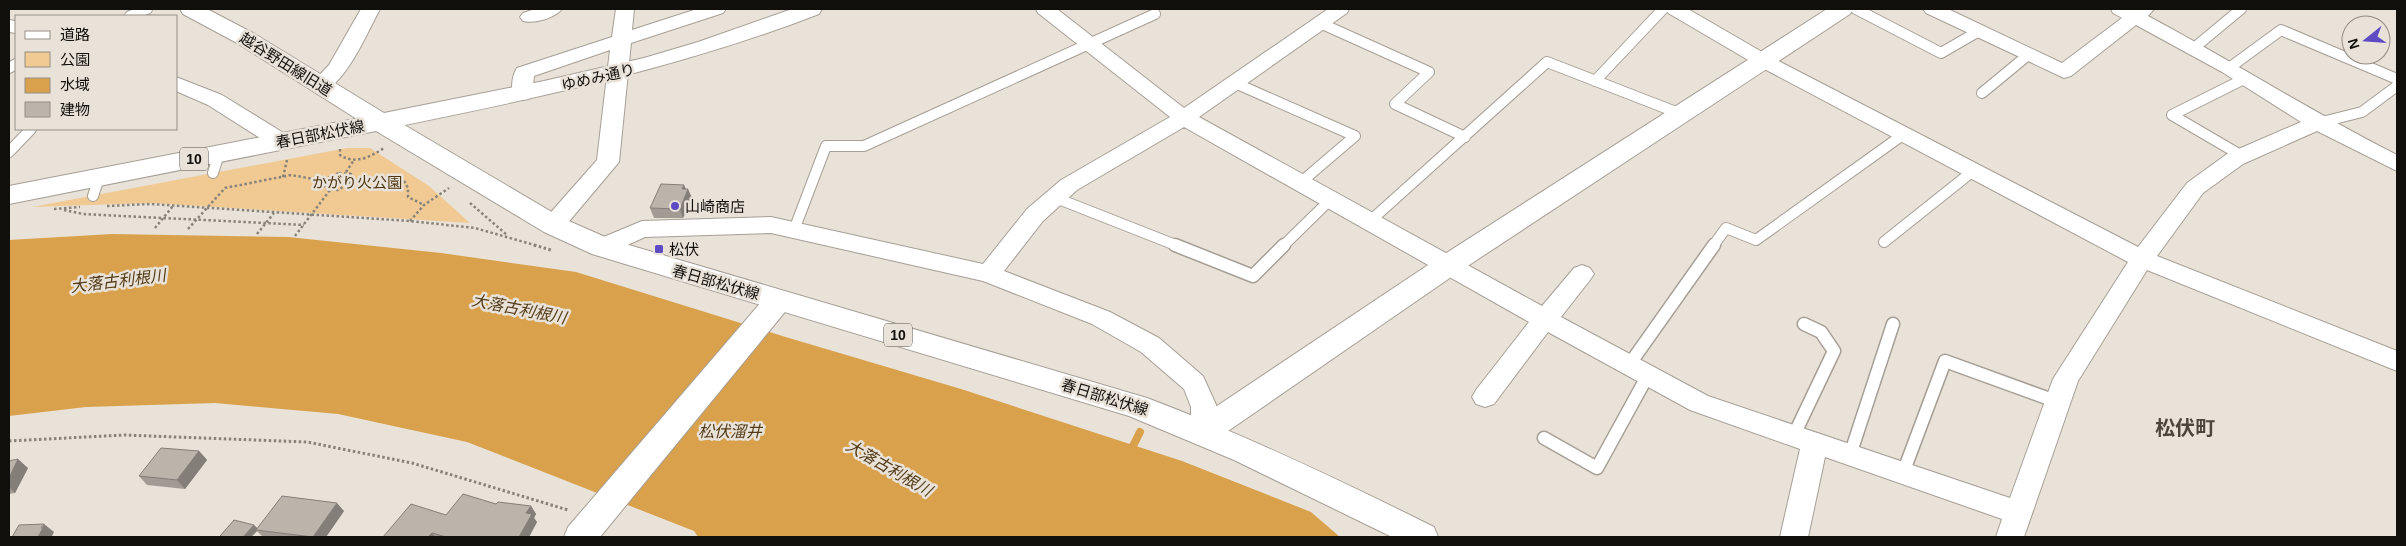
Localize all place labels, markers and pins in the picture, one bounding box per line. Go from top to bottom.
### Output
place label: 山崎商店 [685,198,745,215]
marker: 山崎商店 [669,200,681,212]
place label: 松伏 [669,241,699,258]
marker: 松伏 [653,243,665,255]

